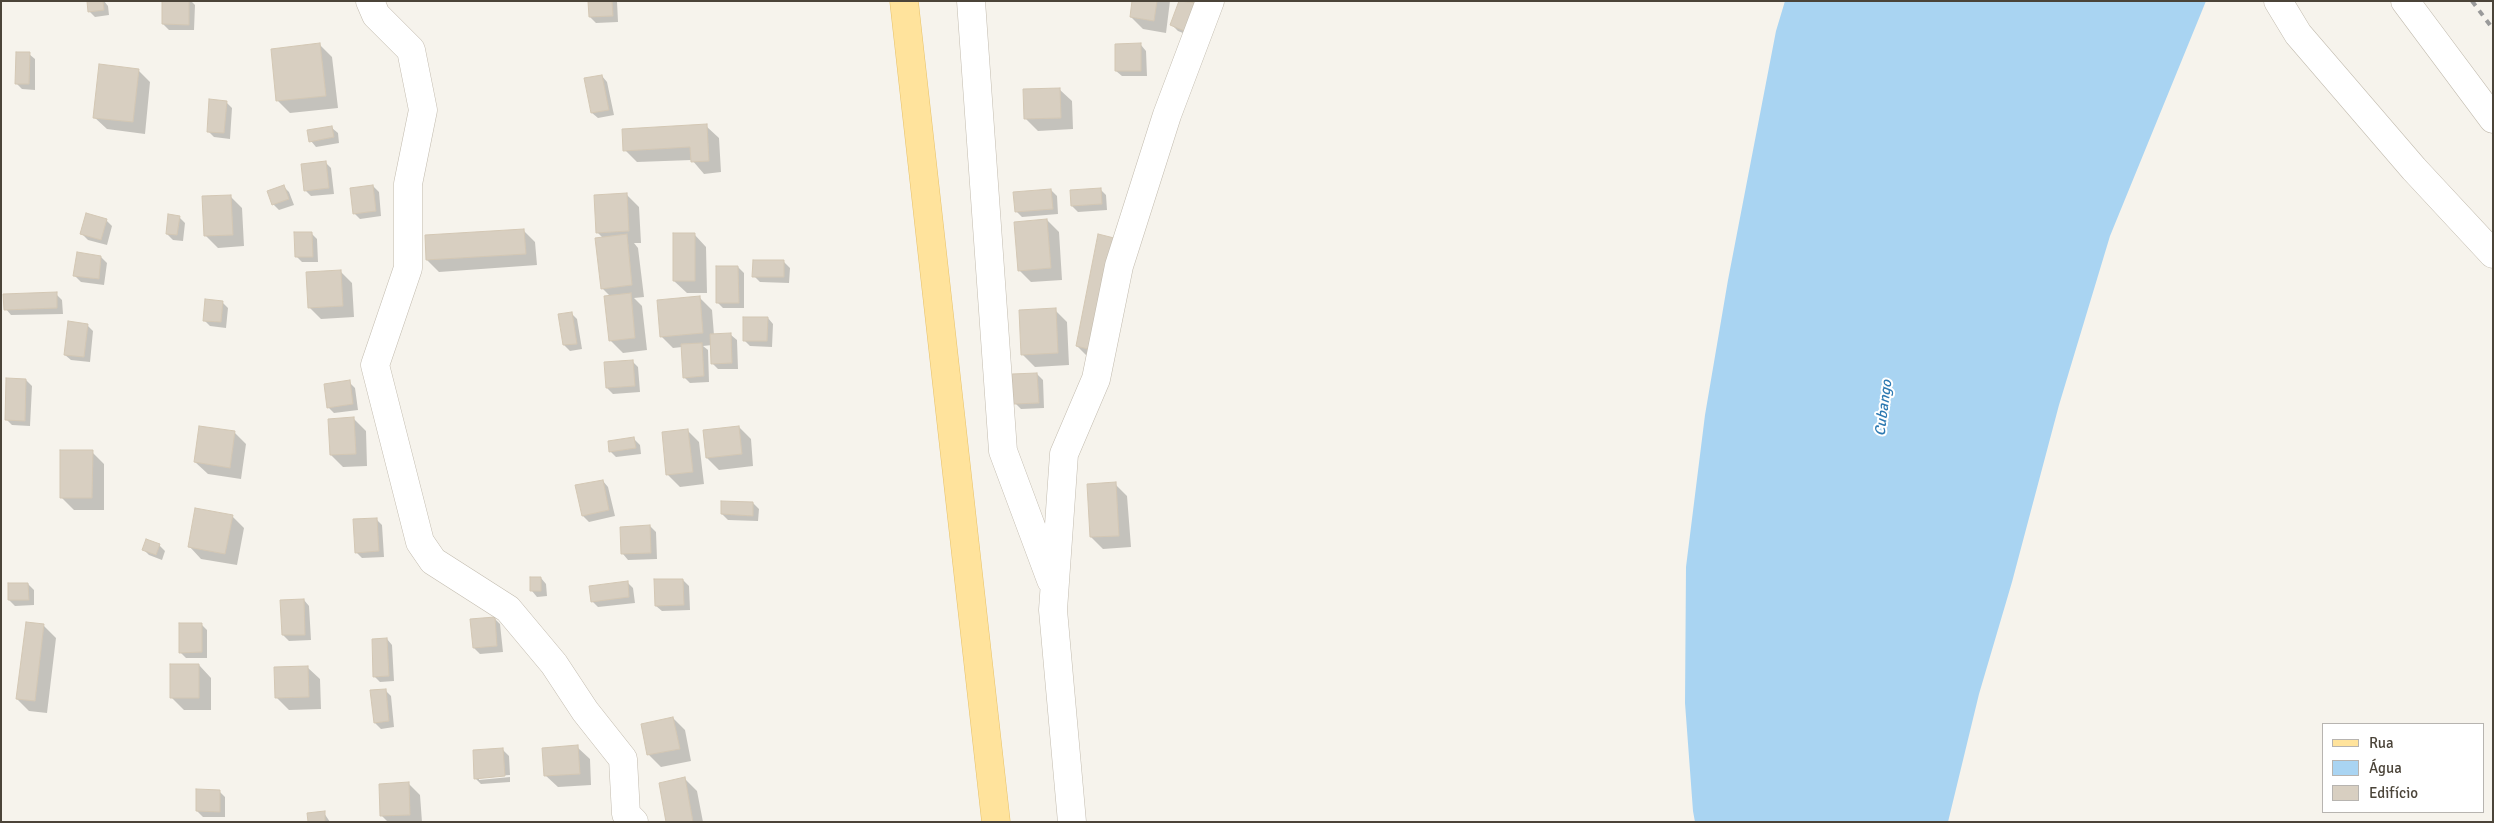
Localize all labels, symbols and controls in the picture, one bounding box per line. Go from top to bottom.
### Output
water label: Cubango [1872,379,1896,437]
legend [2322,723,2484,813]
text: Rua [2369,734,2394,752]
text: Água [2369,759,2402,777]
text: Edifício [2369,784,2418,802]

